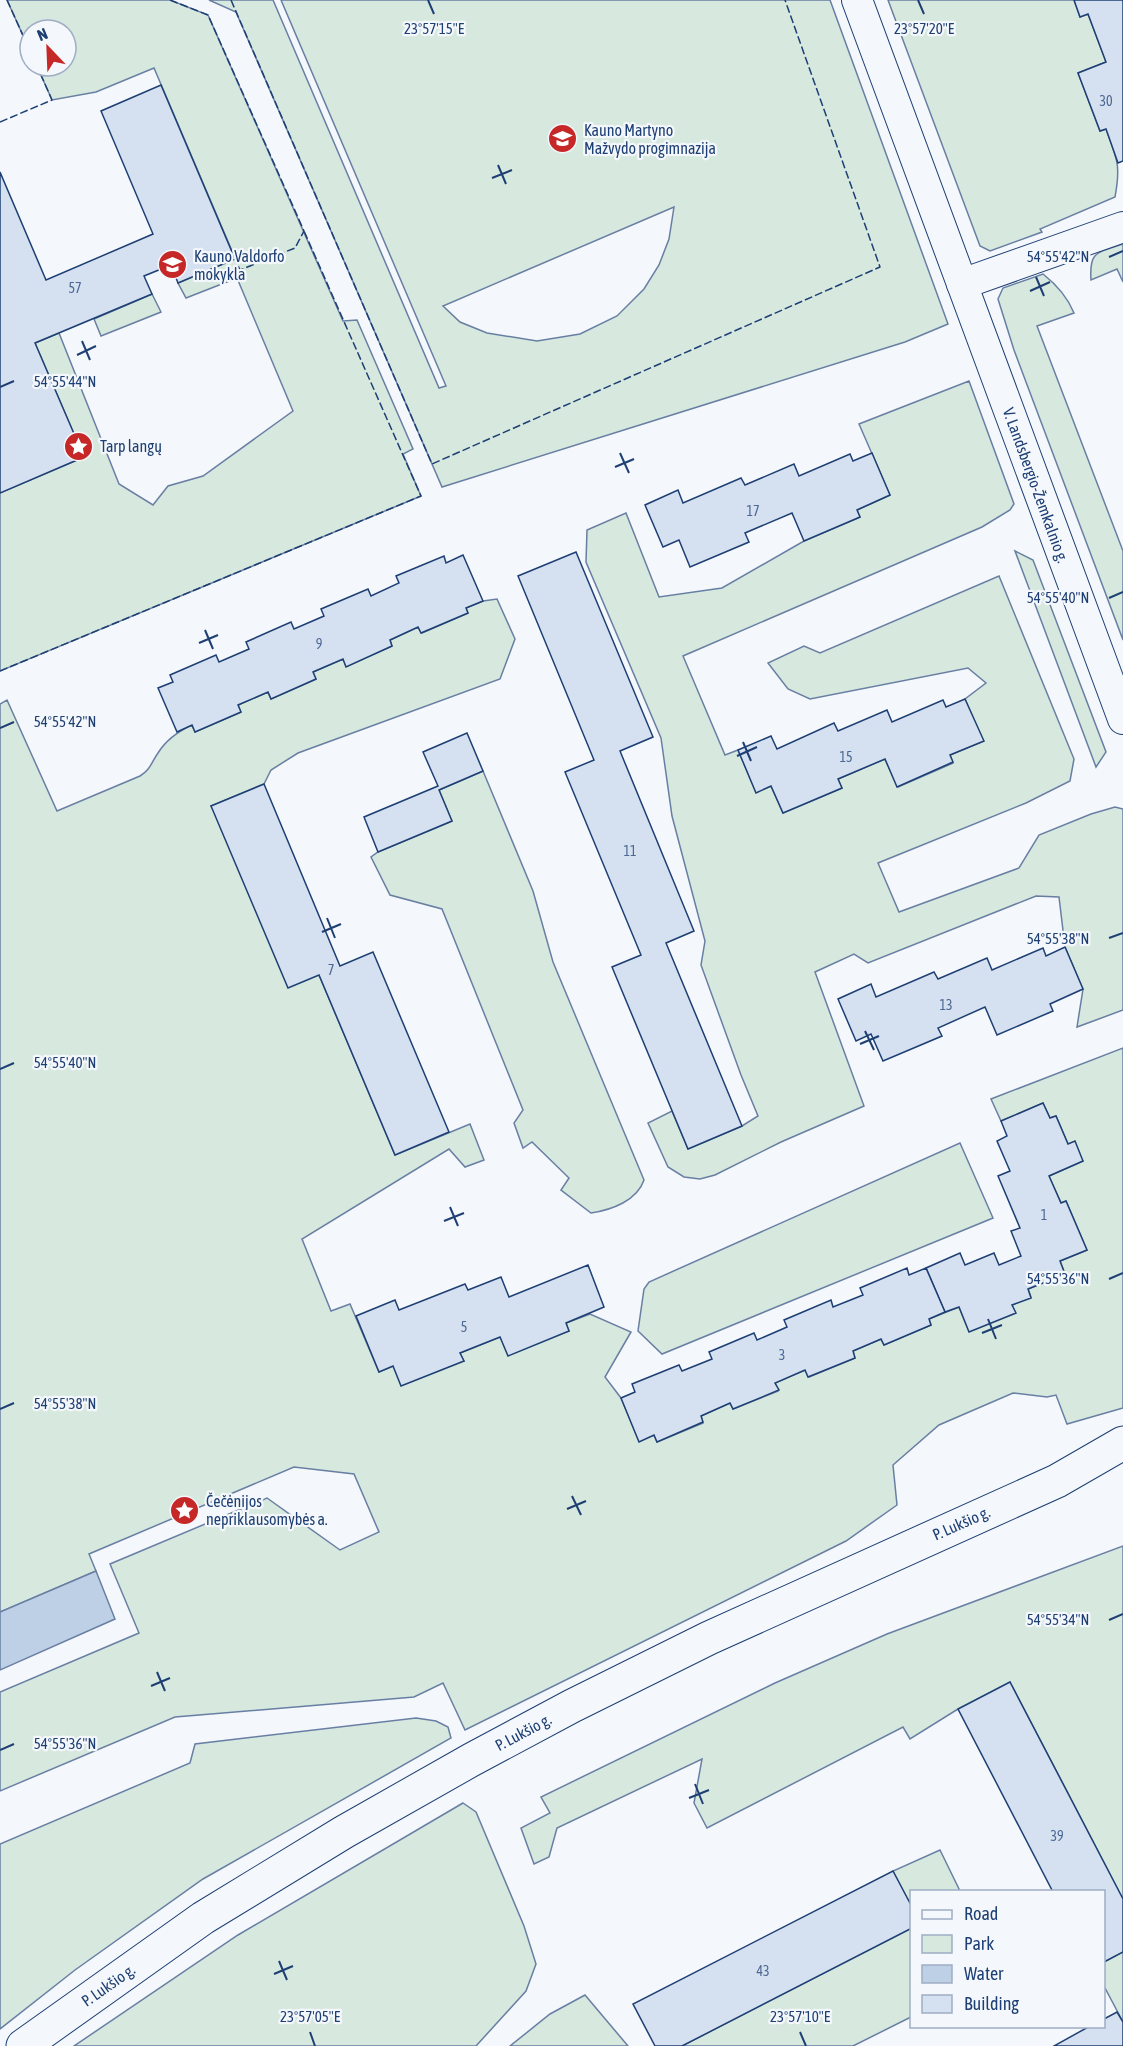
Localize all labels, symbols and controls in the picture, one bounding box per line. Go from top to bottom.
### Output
north arrow [18,18,78,78]
text: 23°57'15"E [404,20,465,37]
text: 23°57'20"E [894,20,955,37]
text: N [34,24,50,44]
house number: 30 [1099,93,1113,109]
place label: Kauno Martyno Mažvydo progimnazija [584,121,716,158]
school or university icon: Kauno Martyno Mažvydo progimnazija [547,123,579,155]
place label: Kauno Valdorfo mokykla [194,247,285,284]
text: 54°55'42"N [1027,248,1089,265]
school or university icon: Kauno Valdorfo mokykla [157,249,189,281]
house number: 57 [68,280,82,296]
text: 54°55'44"N [34,373,96,390]
street label: V. Landsbergio-Žemkalnio g. [999,405,1072,565]
place icon: Tarp langų [63,430,95,462]
place label: Tarp langų [100,437,162,456]
house number: 17 [746,503,760,519]
text: 54°55'40"N [1027,589,1089,606]
house number: 9 [316,636,322,652]
text: 54°55'42"N [34,713,96,730]
house number: 15 [839,749,853,765]
house number: 11 [623,843,637,859]
text: 54°55'38"N [1027,930,1089,947]
house number: 7 [328,962,334,978]
house number: 13 [939,997,953,1013]
text: 54°55'40"N [34,1054,96,1071]
house number: 1 [1041,1207,1047,1223]
text: 54°55'36"N [1027,1270,1089,1287]
house number: 5 [461,1319,467,1335]
house number: 3 [779,1347,785,1363]
text: 54°55'38"N [34,1395,96,1412]
place label: Čečėnijos nepriklausomybės a. [206,1492,328,1529]
place icon: Čečėnijos nepriklausomybės a. [169,1494,201,1526]
street label: P. Lukšio g. [930,1502,993,1545]
text: 54°55'34"N [1027,1611,1089,1628]
street label: P. Lukšio g. [492,1710,555,1755]
text: 54°55'36"N [34,1735,96,1752]
house number: 39 [1050,1828,1064,1844]
legend [910,1890,1105,2028]
text: Road [964,1903,998,1924]
text: Park [964,1933,994,1954]
street label: P. Lukšio g. [78,1960,139,2011]
house number: 43 [756,1963,770,1979]
text: Water [964,1963,1004,1984]
text: Building [964,1993,1019,2014]
text: 23°57'05"E [280,2008,341,2025]
text: 23°57'10"E [770,2008,831,2025]

